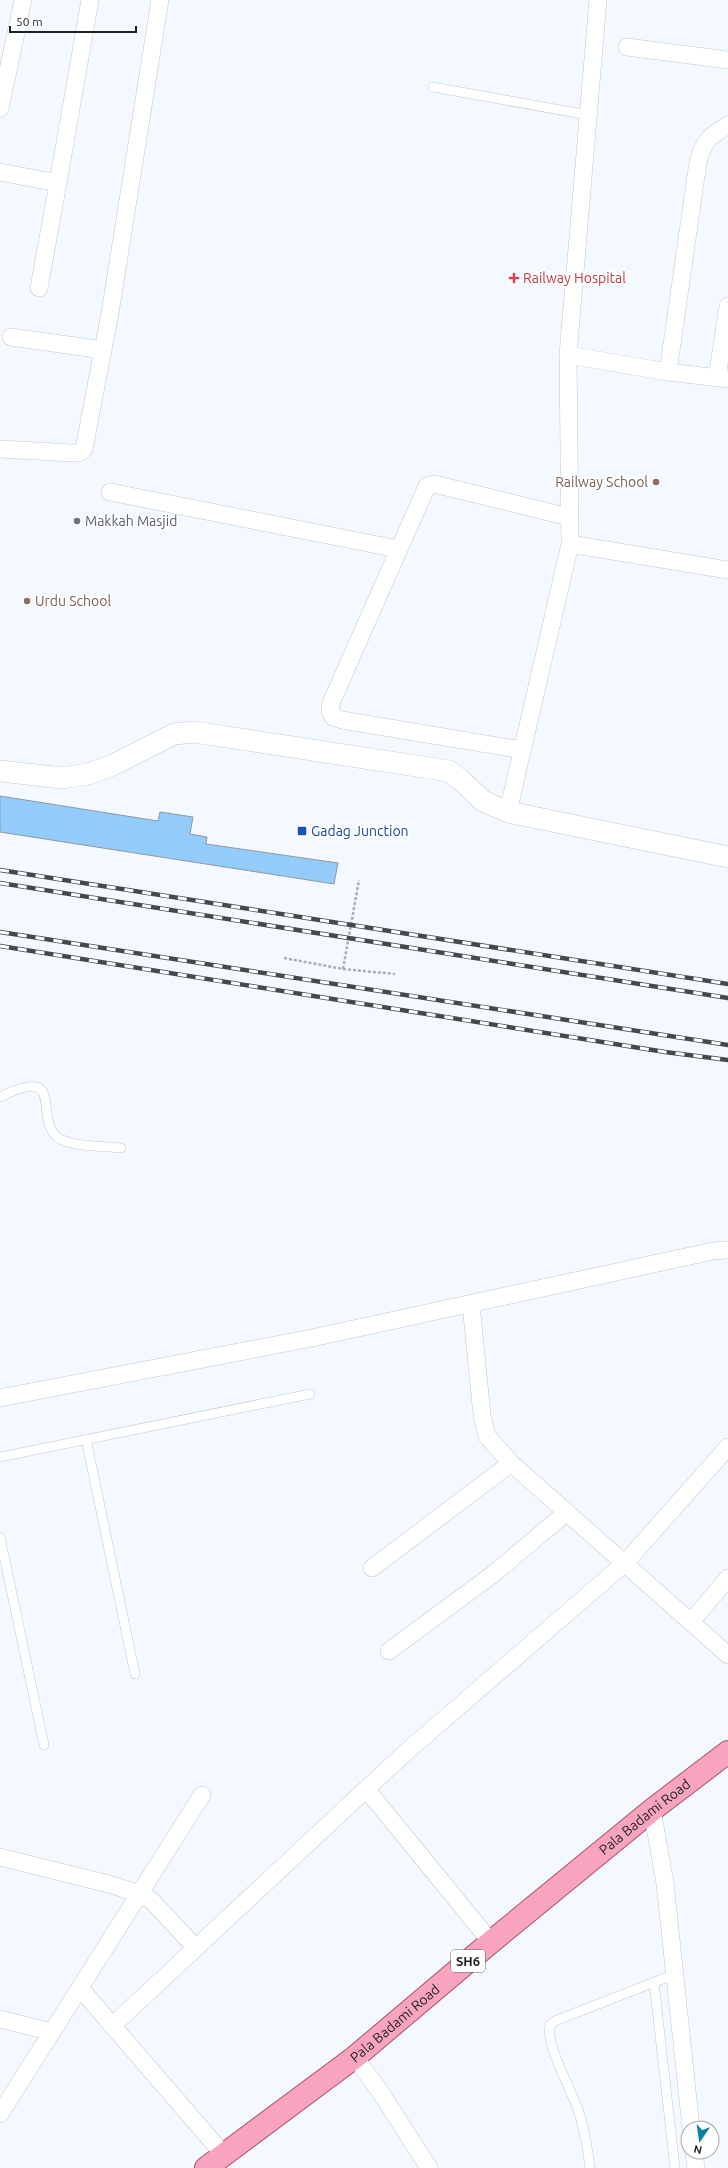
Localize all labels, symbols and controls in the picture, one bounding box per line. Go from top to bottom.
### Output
scale bar [10,8,136,34]
text: 50 m [16,15,43,28]
place label: Railway Hospital [523,270,626,286]
marker: Railway Hospital [508,272,520,284]
place label: Railway School [555,474,648,490]
marker: Railway School [651,477,661,487]
place label: Makkah Masjid [85,513,177,529]
marker: Makkah Masjid [72,516,82,526]
place label: Urdu School [35,593,111,609]
marker: Urdu School [22,596,32,606]
place label: Gadag Junction [311,823,409,839]
marker: Gadag Junction [296,825,308,837]
street label: Pala Badami Road [596,1776,693,1858]
road number: SH6 [451,1950,485,1972]
street label: Pala Badami Road [347,1981,443,2066]
north arrow [680,2120,720,2160]
text: N [692,2143,703,2157]

